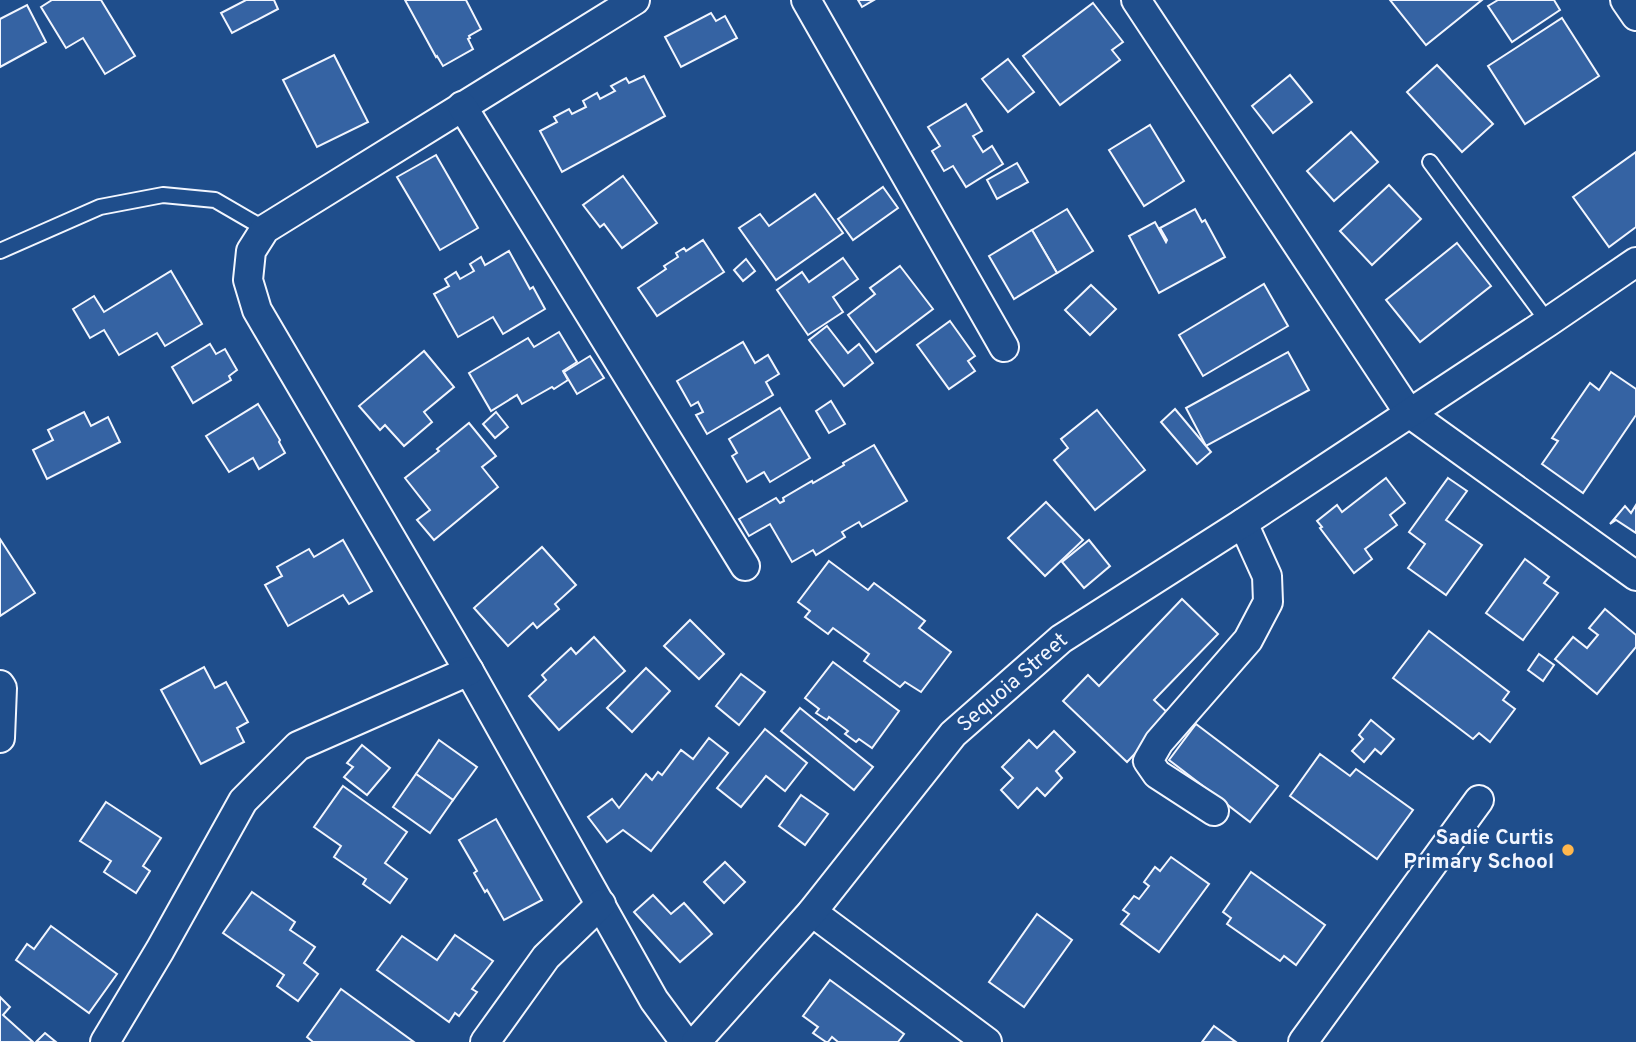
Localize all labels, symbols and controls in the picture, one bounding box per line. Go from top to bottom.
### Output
street label: Sequoia Street [952,627,1074,739]
place label: Sadie Curtis Primary School [1403,825,1554,876]
marker: Sadie Curtis Primary School [1560,842,1576,858]

